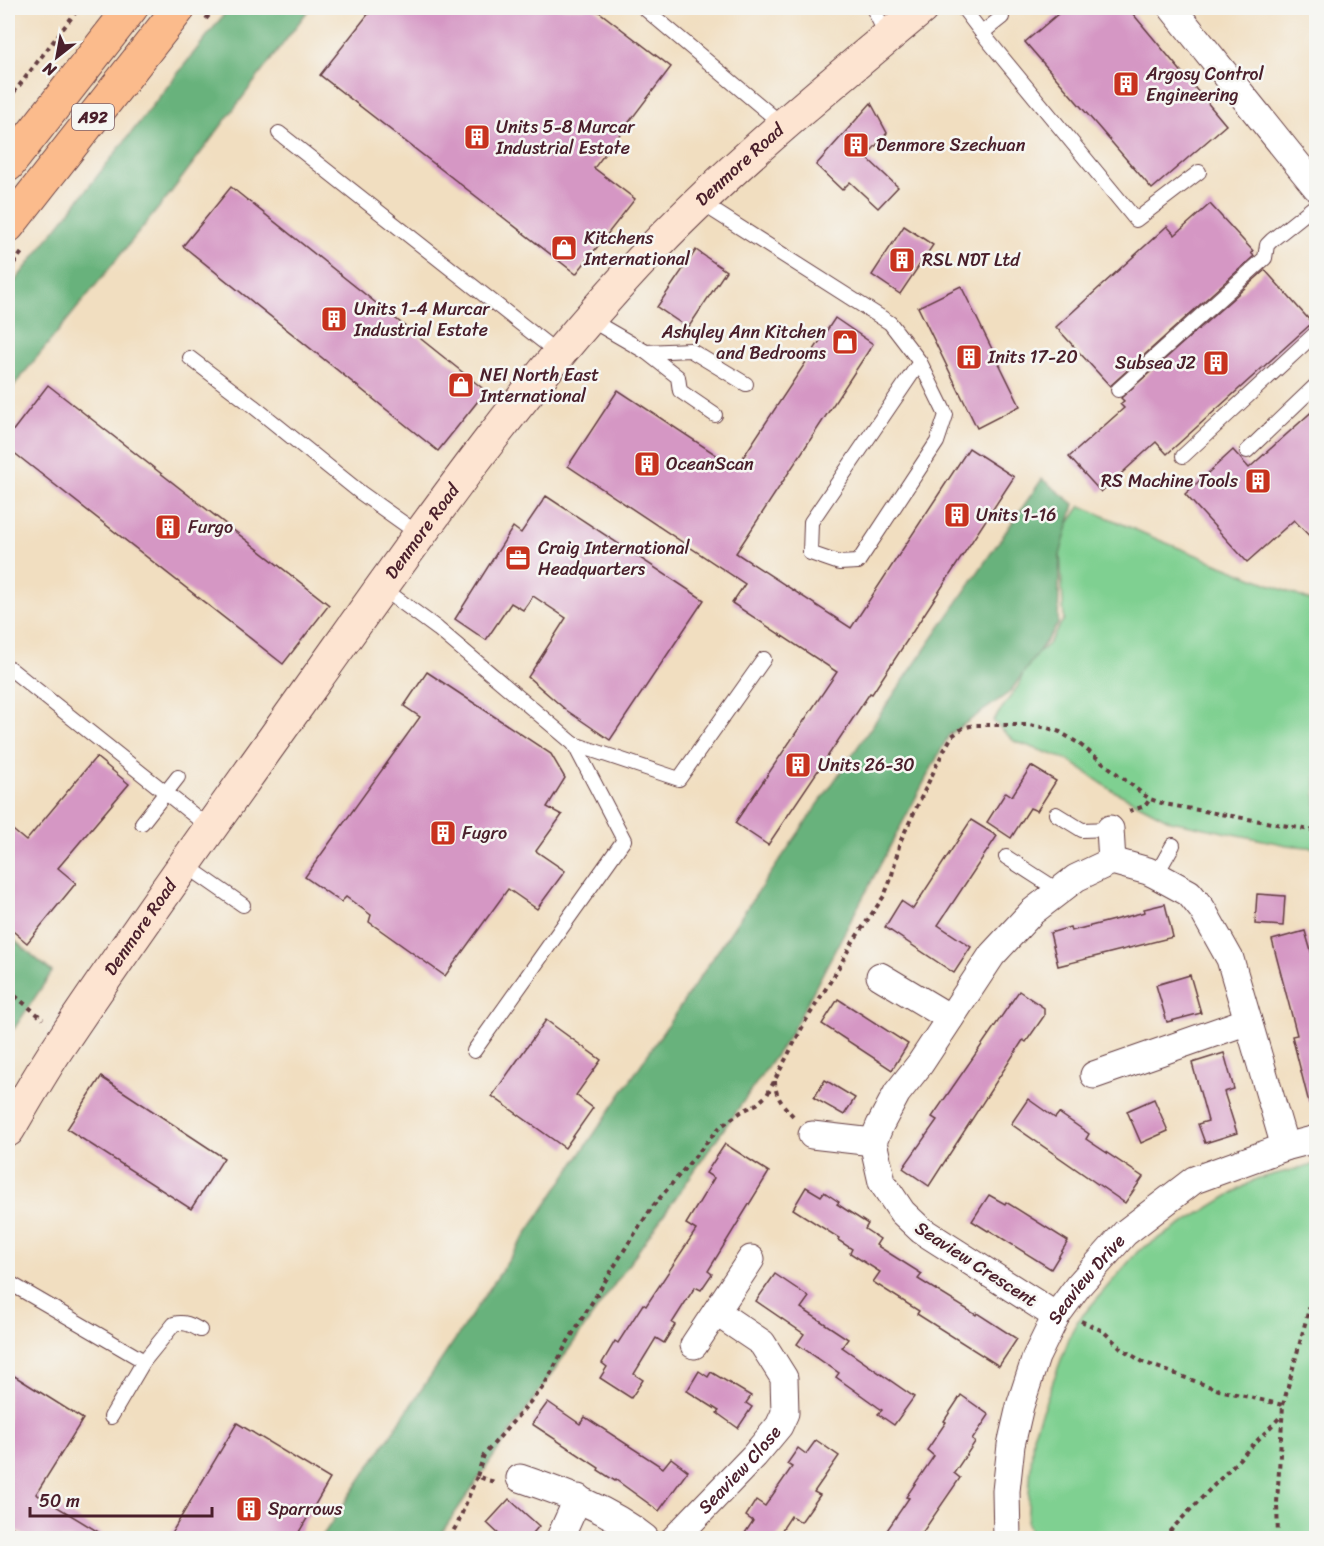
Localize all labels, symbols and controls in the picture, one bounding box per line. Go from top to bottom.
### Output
north arrow [27,27,87,87]
text: N [37,54,63,85]
place label: Argosy Control Engineering [1145,58,1264,111]
building icon: Argosy Control Engineering [1111,69,1141,99]
road number: A92 [72,104,114,130]
place label: Units 5-8 Murcar Industrial Estate [495,111,636,164]
street label: Denmore Road [687,114,793,214]
building icon: Units 5-8 Murcar Industrial Estate [462,122,492,152]
place label: Denmore Szechuan [876,129,1026,161]
building icon: Denmore Szechuan [841,130,871,160]
place label: Kitchens International [583,222,691,275]
shop icon: Kitchens International [549,233,579,263]
place label: RSL NDT Ltd [922,244,1021,276]
building icon: RSL NDT Ltd [887,245,917,275]
place label: Units 1-4 Murcar Industrial Estate [353,293,491,346]
building icon: Units 1-4 Murcar Industrial Estate [319,304,349,334]
place label: Ashyley Ann Kitchen and Bedrooms [661,316,827,369]
shop icon: Ashyley Ann Kitchen and Bedrooms [830,327,860,357]
place label: Inits 17-20 [987,341,1078,373]
building icon: Inits 17-20 [954,342,984,372]
place label: Subsea J2 [1115,347,1196,379]
building icon: Subsea J2 [1201,348,1231,378]
place label: NEI North East International [479,359,599,412]
shop icon: NEI North East International [446,370,476,400]
place label: OceanScan [666,448,754,480]
building icon: OceanScan [632,449,662,479]
place label: RS Machine Tools [1101,465,1239,497]
building icon: RS Machine Tools [1243,466,1273,496]
street label: Denmore Road [376,475,469,586]
place label: Units 1-16 [976,499,1057,531]
building icon: Units 1-16 [942,500,972,530]
place label: Furgo [188,511,233,543]
building icon: Furgo [153,512,183,542]
place label: Craig International Headquarters [538,532,691,585]
office icon: Craig International Headquarters [503,543,533,573]
place label: Units 26-30 [818,749,915,781]
building icon: Units 26-30 [783,750,813,780]
place label: Fugro [462,817,507,849]
building icon: Fugro [428,818,458,848]
street label: Denmore Road [95,871,186,983]
street label: Seaview Crescent [908,1212,1044,1316]
street label: Seaview Drive [1038,1226,1133,1330]
street label: Seaview Close [690,1418,790,1522]
scale bar [30,1480,212,1518]
text: 50 m [39,1485,80,1517]
place label: Sparrows [268,1493,343,1525]
building icon: Sparrows [234,1494,264,1524]

